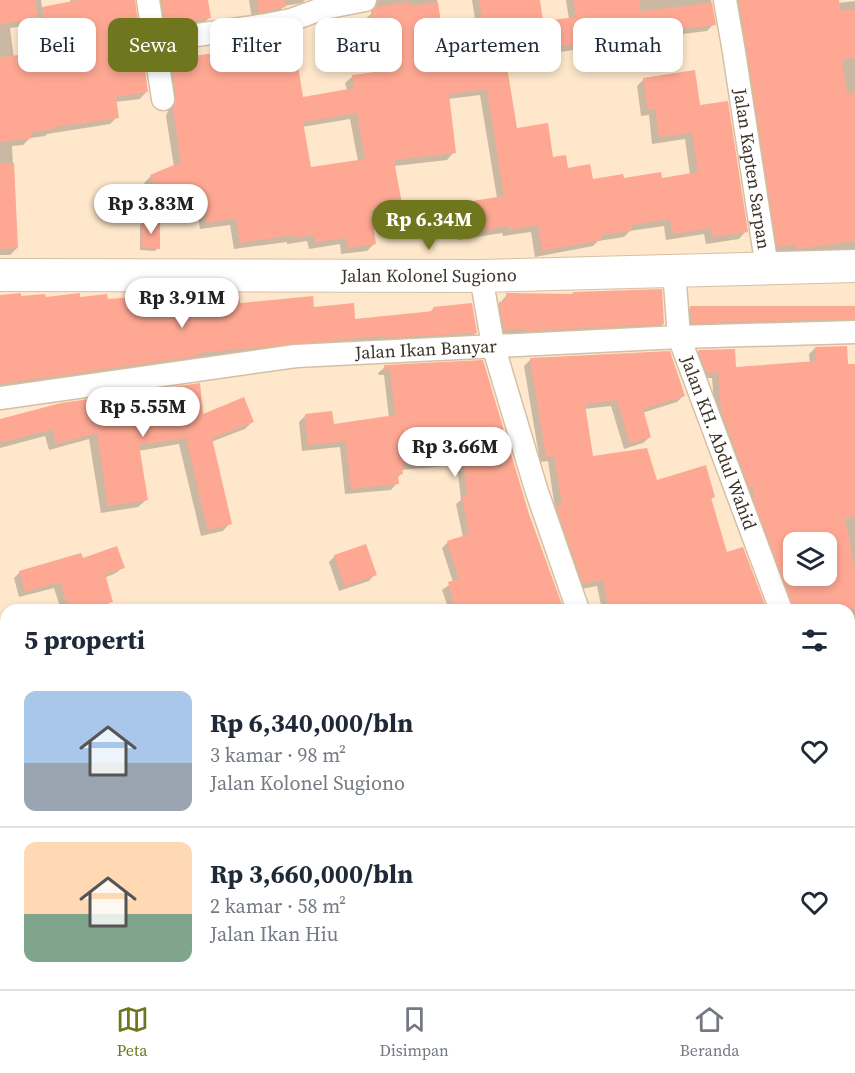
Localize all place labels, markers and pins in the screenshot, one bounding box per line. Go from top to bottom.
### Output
pin: Rp 3.83M [89,184,213,235]
pin: Rp 6.34M [367,200,491,251]
pin: Rp 3.91M [120,278,244,329]
pin: Rp 5.55M [81,387,205,438]
pin: Rp 3.66M [393,427,517,478]

